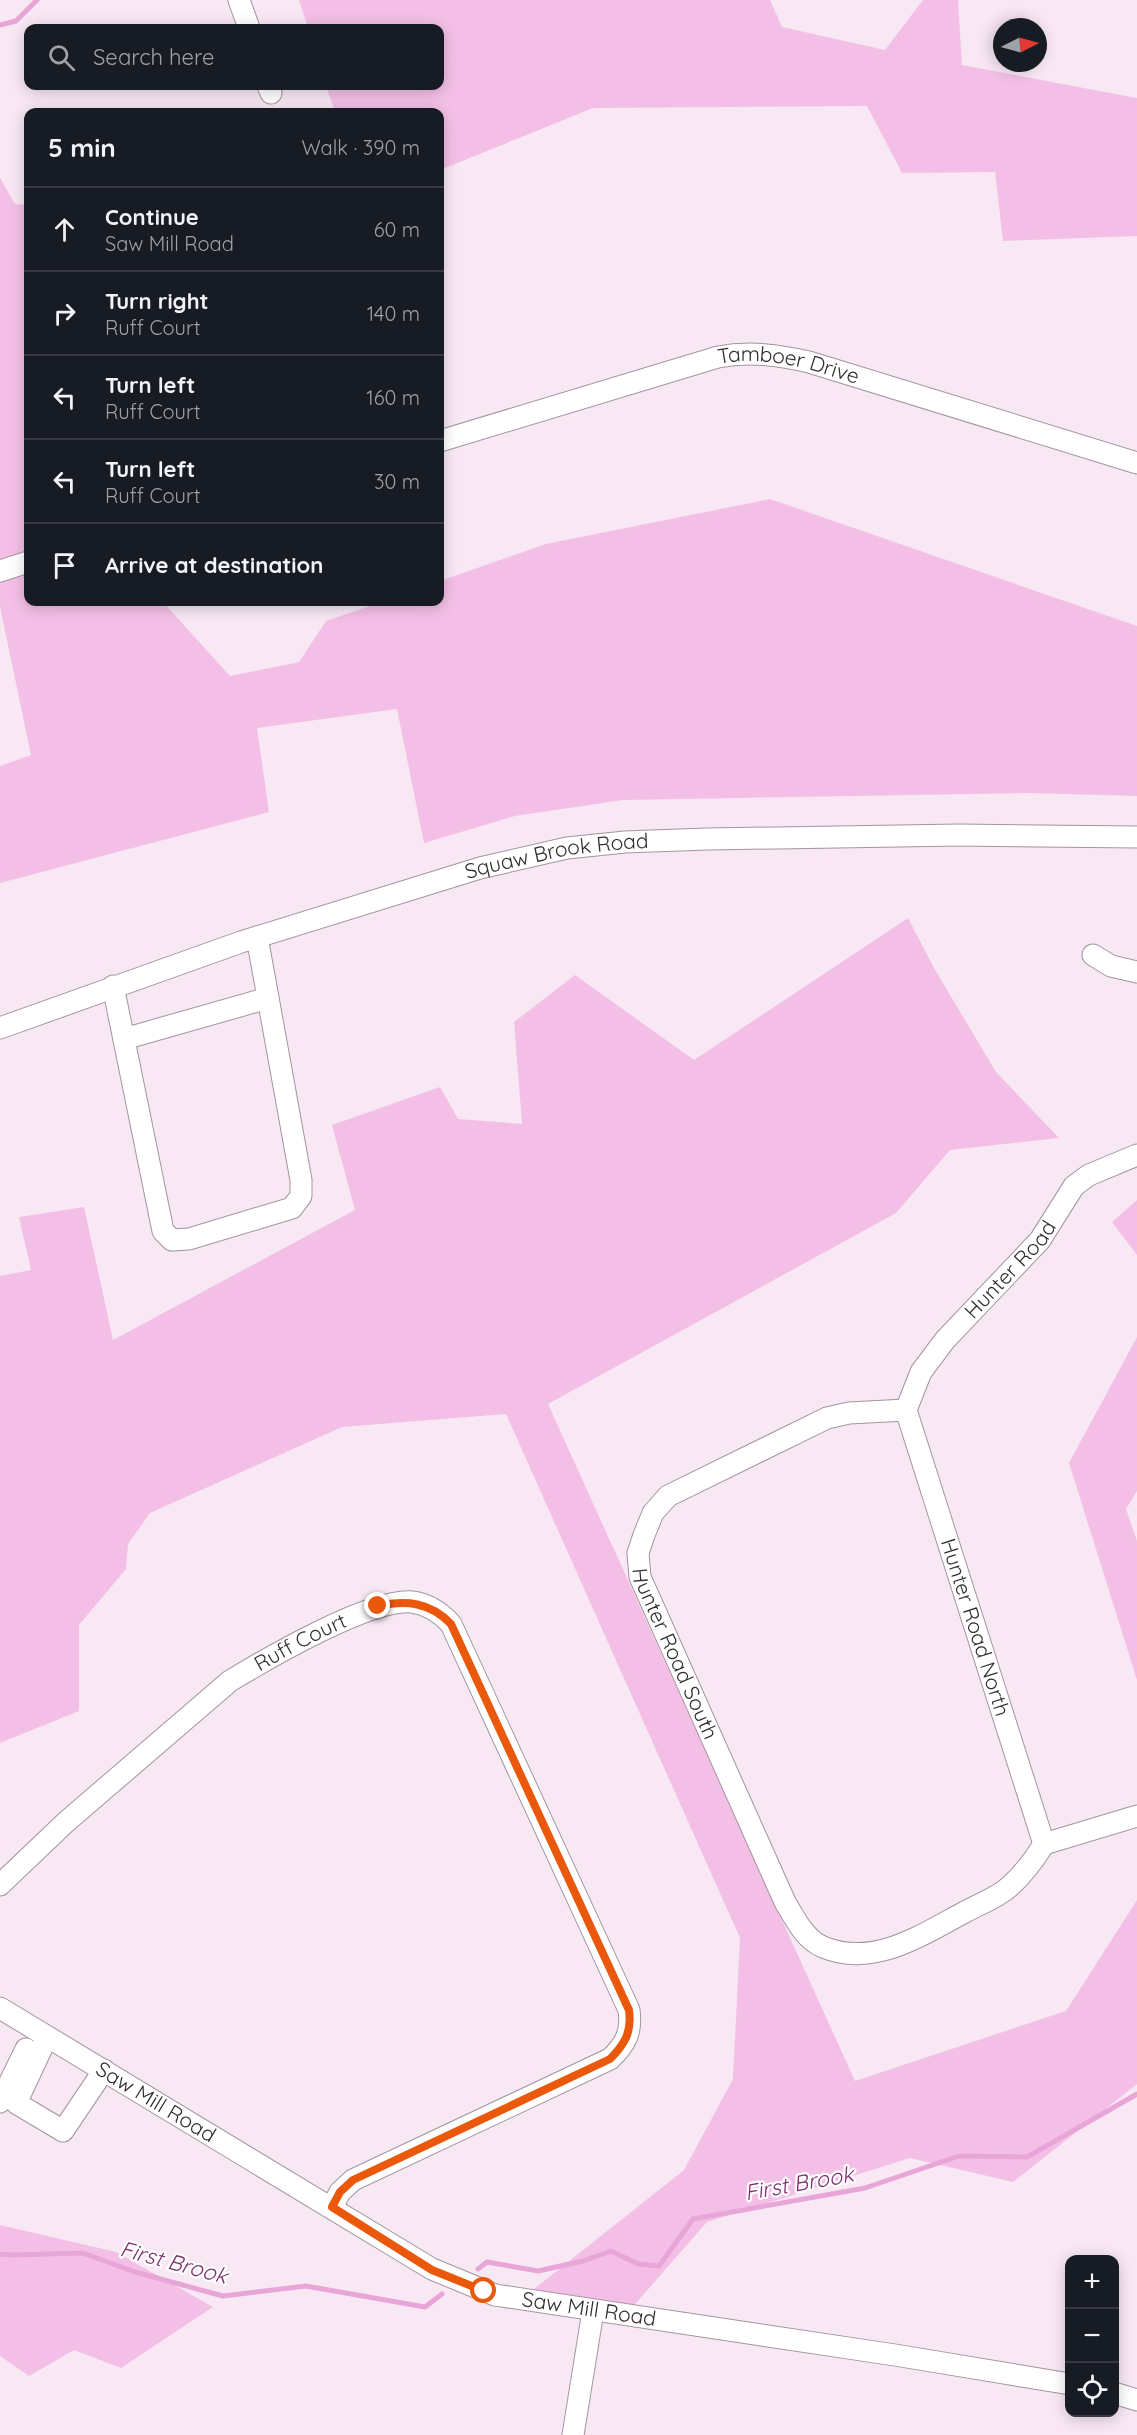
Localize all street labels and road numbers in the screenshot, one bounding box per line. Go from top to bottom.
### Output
street label: Tamboer Drive [715,340,863,389]
street label: Squaw Brook Road [461,827,649,884]
street label: Hunter Road [958,1215,1061,1324]
street label: Hunter Road North [936,1535,1016,1719]
street label: Hunter Road South [627,1567,725,1743]
street label: Ruff Court [249,1607,350,1676]
street label: Saw Mill Road [92,2055,221,2147]
street label: Saw Mill Road [520,2285,658,2331]

